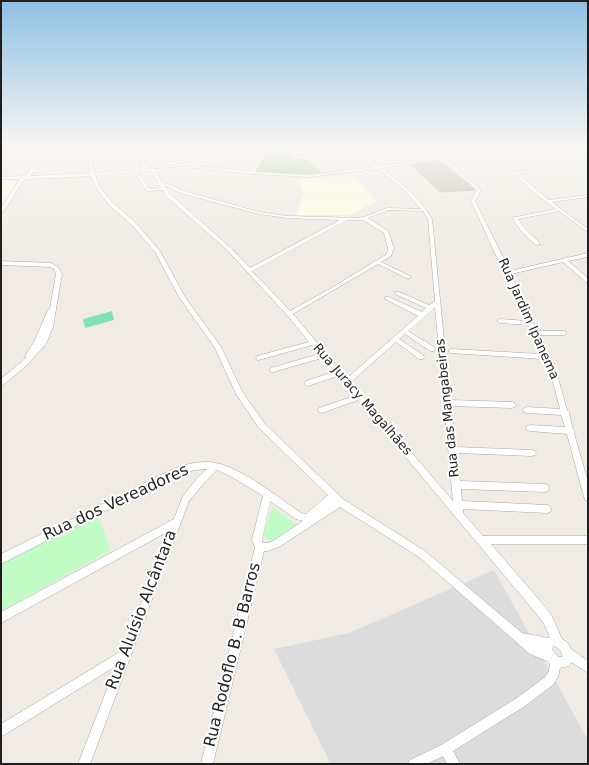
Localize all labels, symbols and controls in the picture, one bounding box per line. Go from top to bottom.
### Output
street label: Rua Jardim Ipanema [494,256,562,382]
street label: Rua das Mangabeiras [433,338,463,478]
street label: Rua Juracy Magalhães [309,341,415,459]
street label: Rua dos Vereadores [40,461,192,545]
street label: Rua Aluísio Alcântara [103,527,181,693]
street label: Rua Rodoflo B. B Barros [201,561,265,749]

